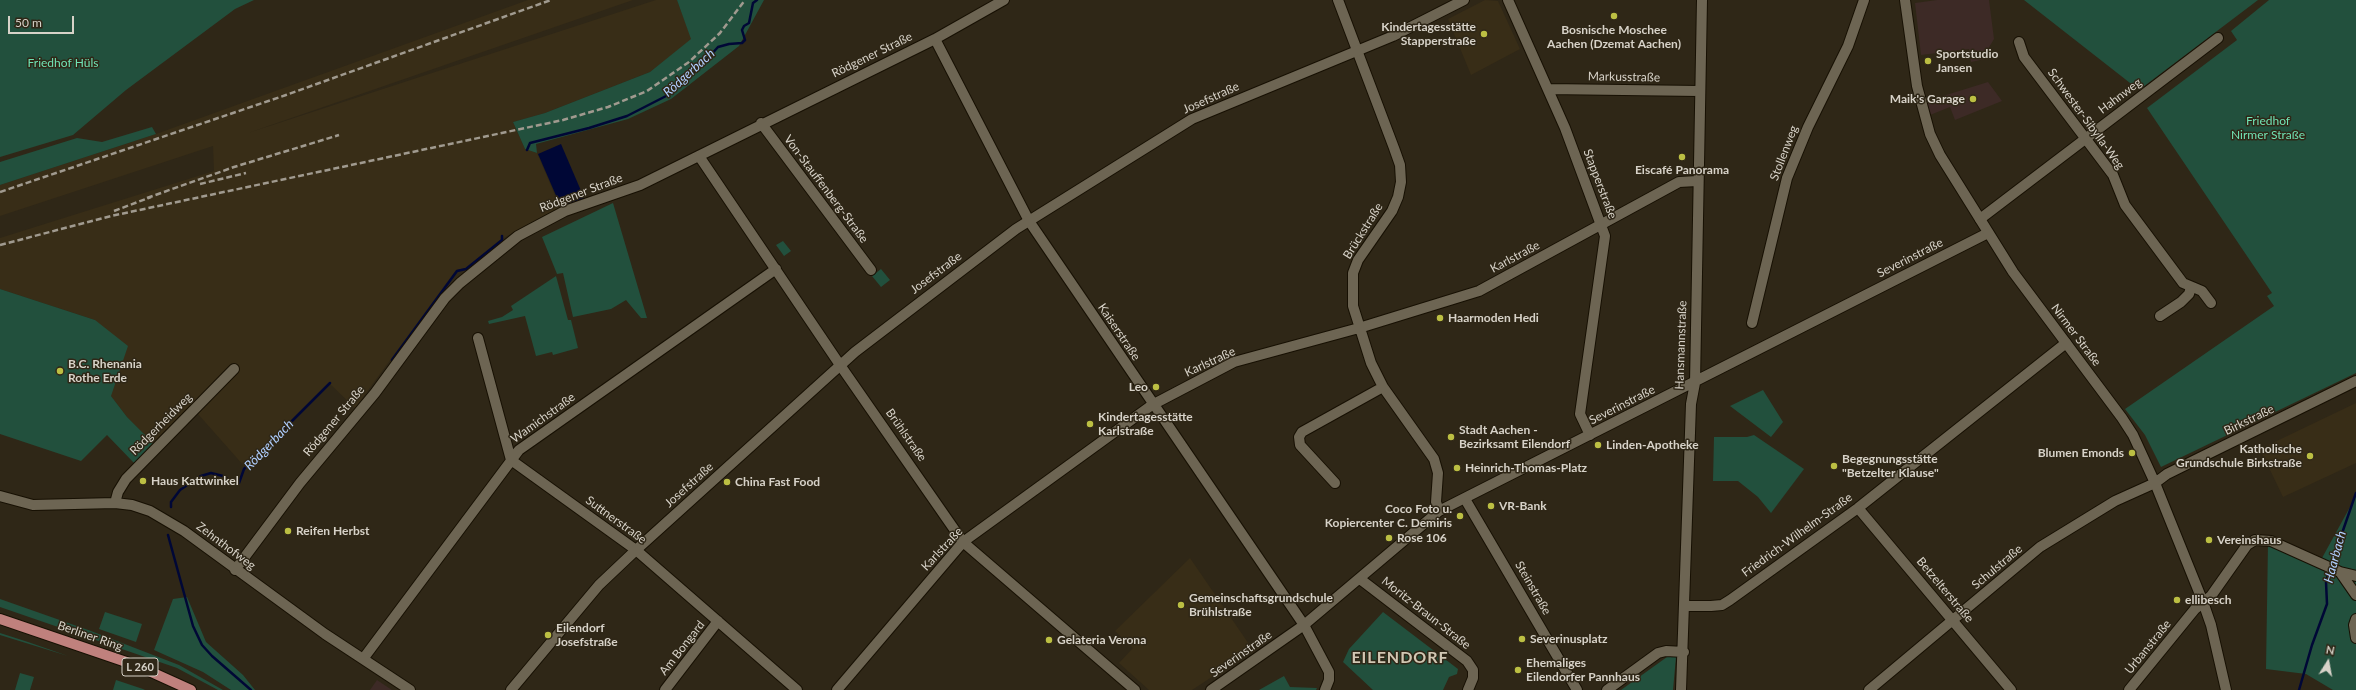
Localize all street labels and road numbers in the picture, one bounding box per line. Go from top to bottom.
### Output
street label: Rödgener Straße [829,29,915,81]
street label: Schwester-Sibylla-Weg [2045,66,2127,172]
street label: Markusstraße [1588,69,1660,85]
street label: Hahnweg [2096,75,2144,117]
street label: Josefstraße [1180,79,1242,117]
street label: Stollenweg [1767,123,1801,183]
street label: Von-Stauffenberg-Straße [781,132,871,246]
street label: Stapperstraße [1580,147,1620,221]
street label: Rödgener Straße [537,171,625,215]
street label: Brückstraße [1340,200,1386,262]
street label: Severinstraße [1875,235,1945,281]
street label: Karlstraße [1488,238,1542,276]
street label: Josefstraße [908,249,964,297]
street label: Hansmannstraße [1672,300,1690,390]
street label: Kaiserstraße [1095,301,1143,363]
street label: Nirmer Straße [2048,301,2104,369]
street label: Karlstraße [1182,344,1238,380]
street label: Severinstraße [1587,382,1657,428]
street label: Rödgener Straße [300,383,368,459]
street label: Rödgerheidweg [127,390,195,458]
street label: Wamichstraße [508,390,578,446]
street label: Birkstraße [2222,402,2276,438]
street label: Brühlstraße [883,406,929,464]
street label: Josefstraße [662,459,716,511]
street label: Friedrich-Wilhelm-Straße [1739,490,1855,580]
street label: Suttnerstraße [583,493,649,547]
street label: Zehnthofweg [194,519,258,573]
street label: Karlstraße [918,524,966,574]
street label: Schulstraße [1969,542,2025,592]
street label: Betzelterstraße [1914,554,1976,626]
street label: Steinstraße [1512,559,1554,617]
street label: Moritz-Braun-Straße [1379,574,1473,652]
street label: Urbanstraße [2122,617,2174,677]
street label: Berliner Ring [56,618,124,654]
street label: Am Bongard [656,618,708,678]
street label: Severinstraße [1207,627,1275,681]
road number: L 260 [122,658,158,676]

